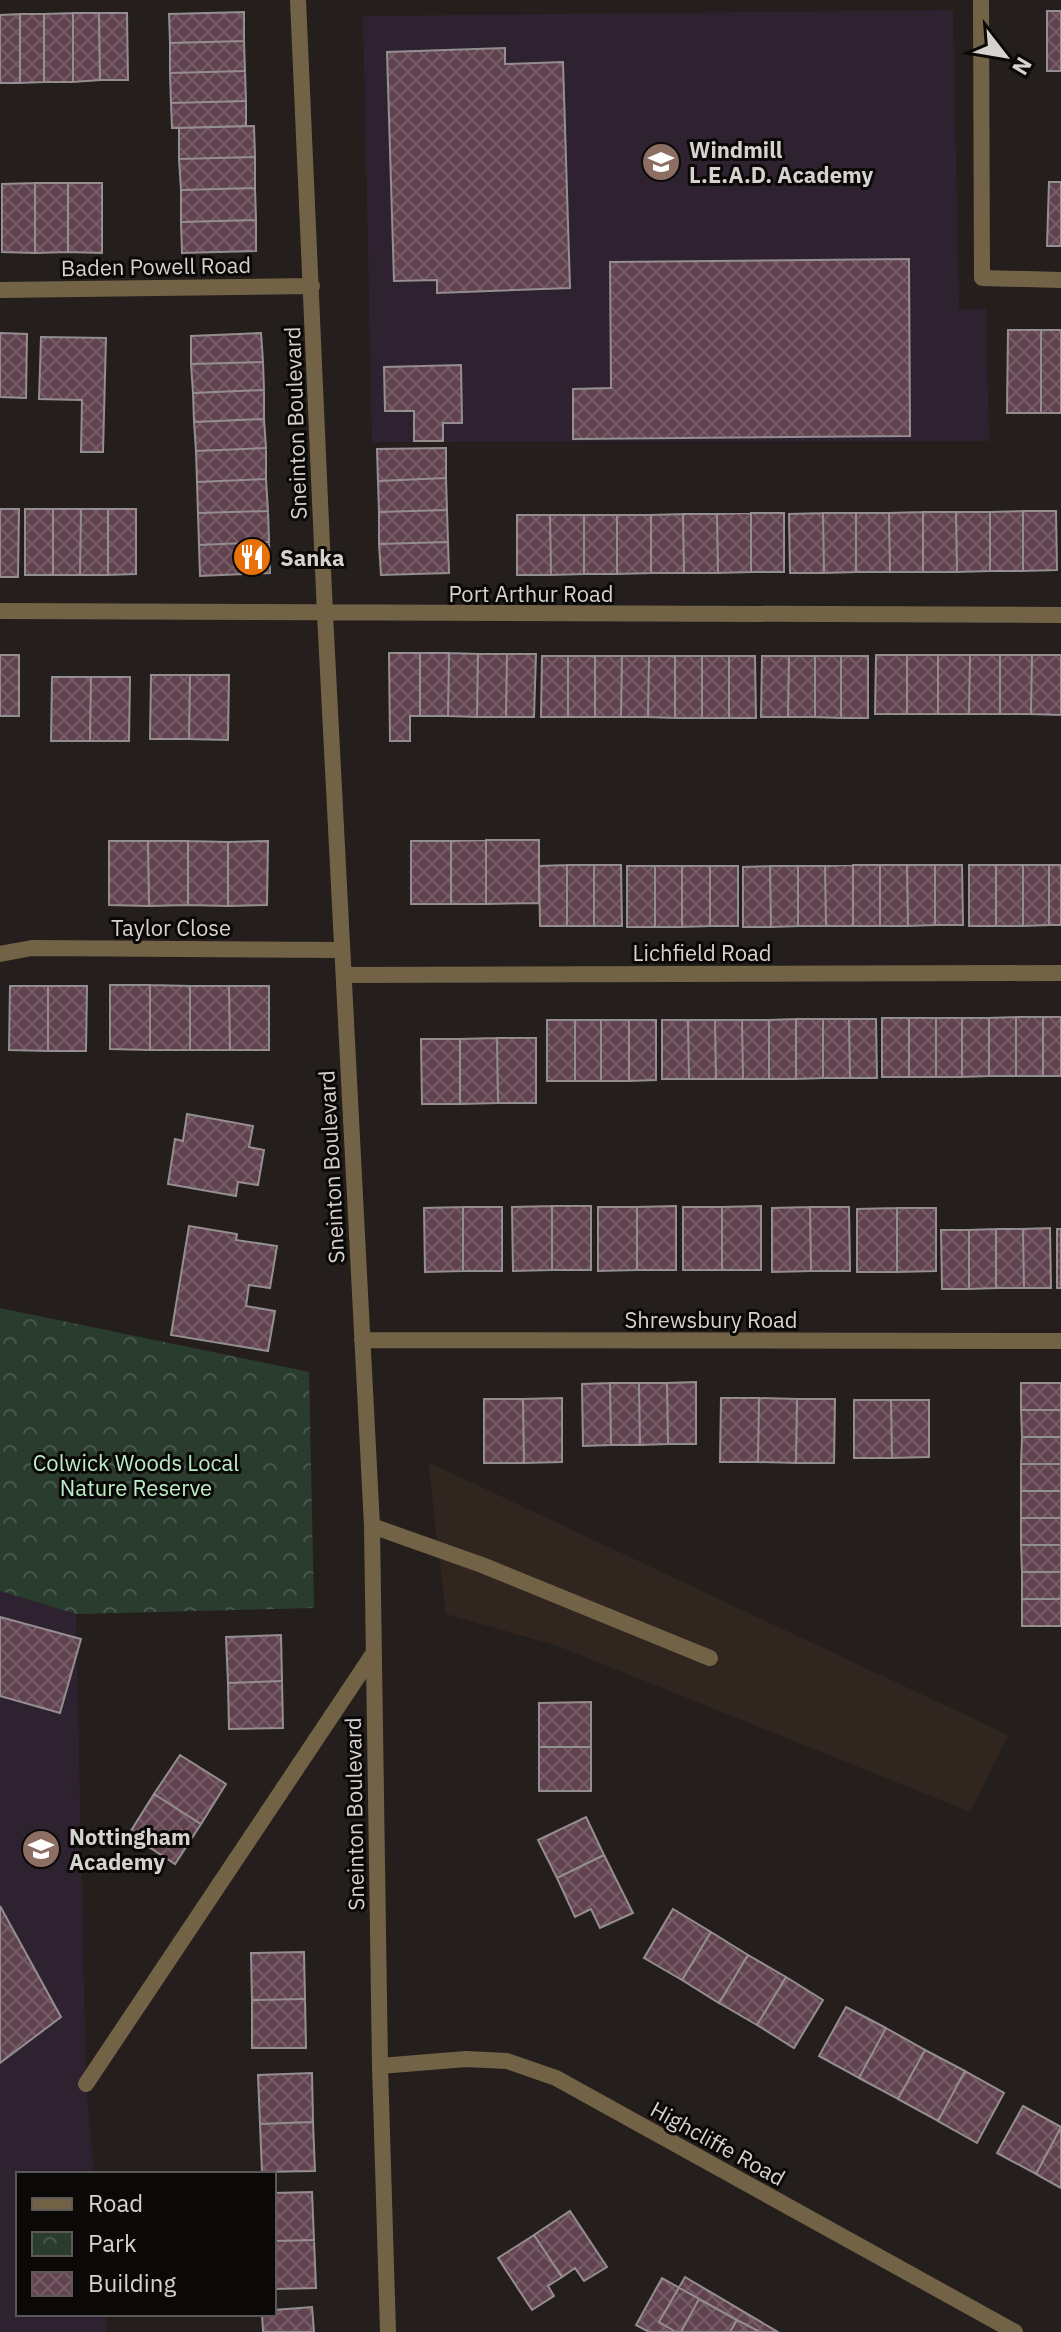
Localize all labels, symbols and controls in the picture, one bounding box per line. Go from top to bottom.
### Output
north arrow [965,16,1045,96]
text: N [1006,52,1039,81]
place label: Windmill L.E.A.D. Academy [689,135,874,189]
school or university icon: Windmill L.E.A.D. Academy [640,141,682,183]
street label: Baden Powell Road [61,250,251,282]
street label: Sneinton Boulevard [277,326,313,520]
restaurant icon: Sanka [231,536,273,578]
place label: Sanka [280,543,345,572]
street label: Port Arthur Road [448,579,614,608]
street label: Taylor Close [111,913,231,942]
street label: Lichfield Road [632,938,772,967]
street label: Sneinton Boulevard [311,1070,351,1264]
street label: Shrewsbury Road [624,1305,798,1334]
park label: Colwick Woods Local Nature Reserve [33,1448,239,1502]
street label: Sneinton Boulevard [338,1717,370,1911]
place label: Nottingham Academy [69,1822,191,1876]
school or university icon: Nottingham Academy [20,1828,62,1870]
street label: Highcliffe Road [645,2094,791,2192]
legend [16,2172,276,2316]
text: Road [88,2187,143,2219]
text: Park [88,2227,137,2259]
text: Building [88,2267,176,2299]

